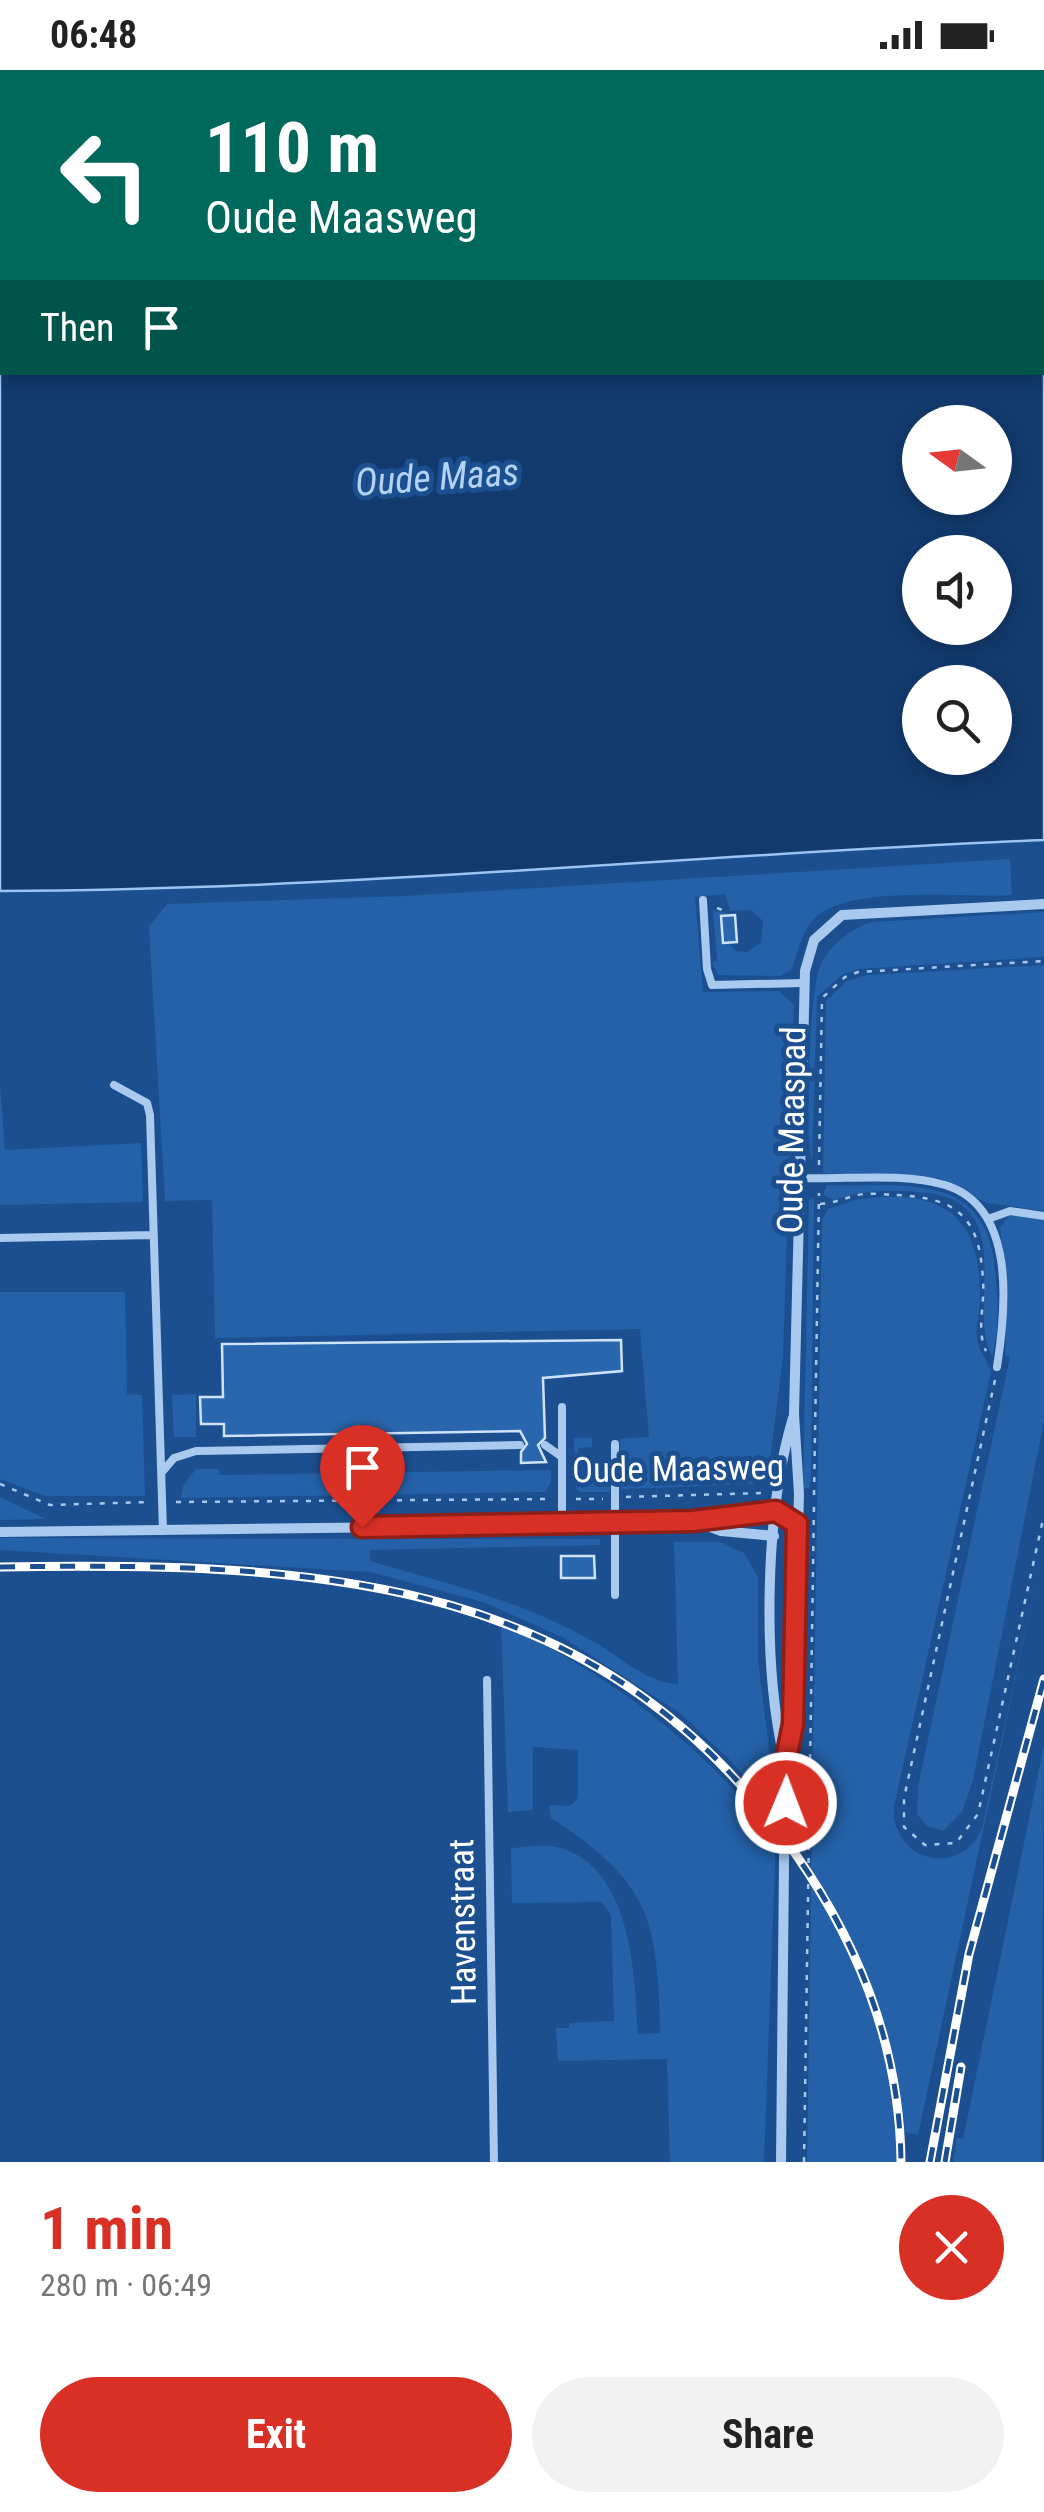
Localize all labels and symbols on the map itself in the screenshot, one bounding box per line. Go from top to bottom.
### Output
north arrow [902,405,1012,515]
water label: Oude Maas [354,449,520,505]
street label: Oude Maaspad [770,1026,814,1234]
pin [320,1425,405,1528]
street label: Oude Maasweg [572,1447,784,1491]
position arrow [734,1751,838,1855]
street label: Havenstraat [441,1838,485,2006]

